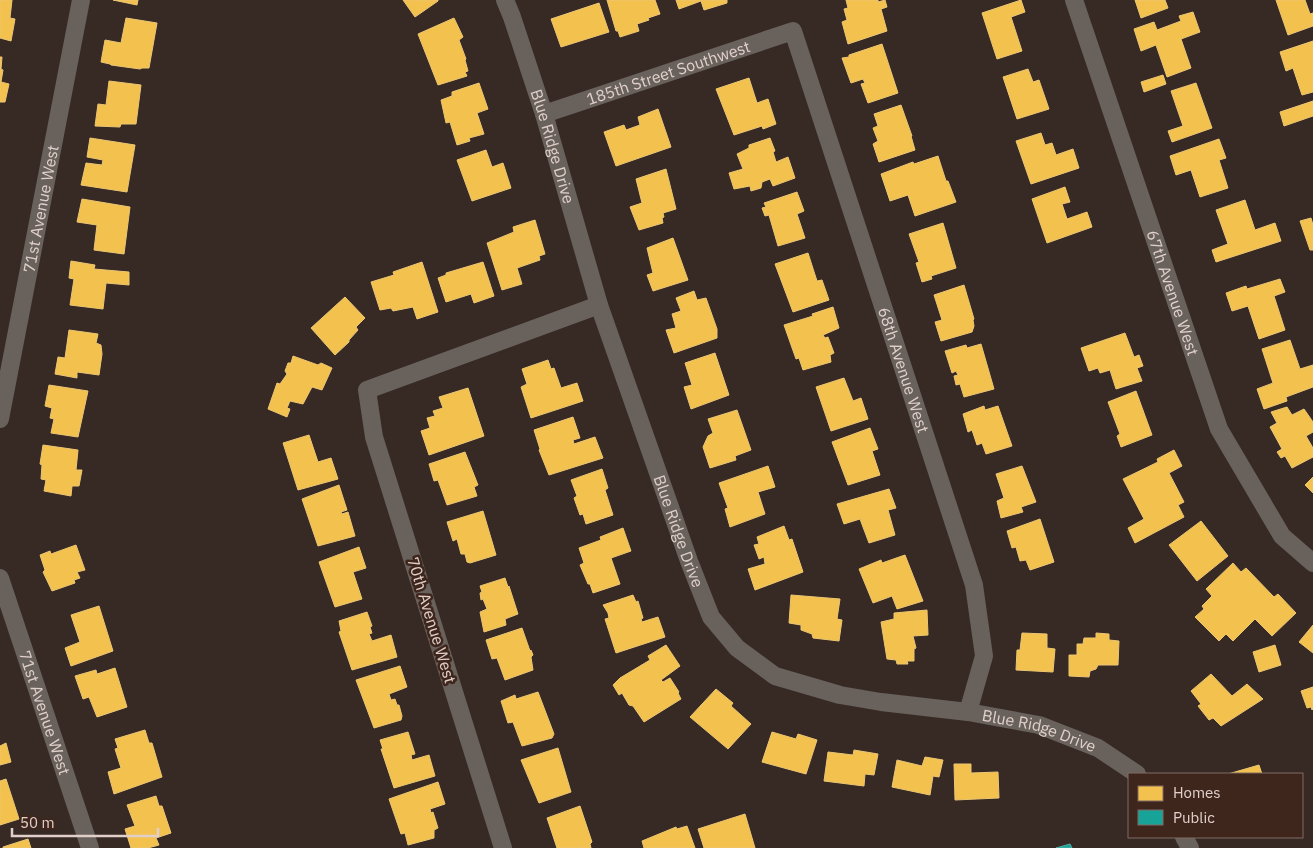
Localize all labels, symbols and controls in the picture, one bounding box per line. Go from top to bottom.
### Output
street label: 185th Street Southwest [584,36,753,109]
street label: Blue Ridge Drive [526,87,579,206]
street label: 71st Avenue West [18,143,63,274]
street label: 67th Avenue West [1142,227,1203,358]
street label: 68th Avenue West [874,304,934,435]
street label: Blue Ridge Drive [649,472,708,590]
street label: 70th Avenue West [403,554,461,686]
street label: 71st Avenue West [15,648,75,777]
street label: Blue Ridge Drive [981,705,1099,756]
legend [1128,773,1303,838]
text: Homes [1173,783,1221,802]
scale bar [12,806,159,838]
text: Public [1173,808,1215,827]
text: 50 m [20,813,55,832]

